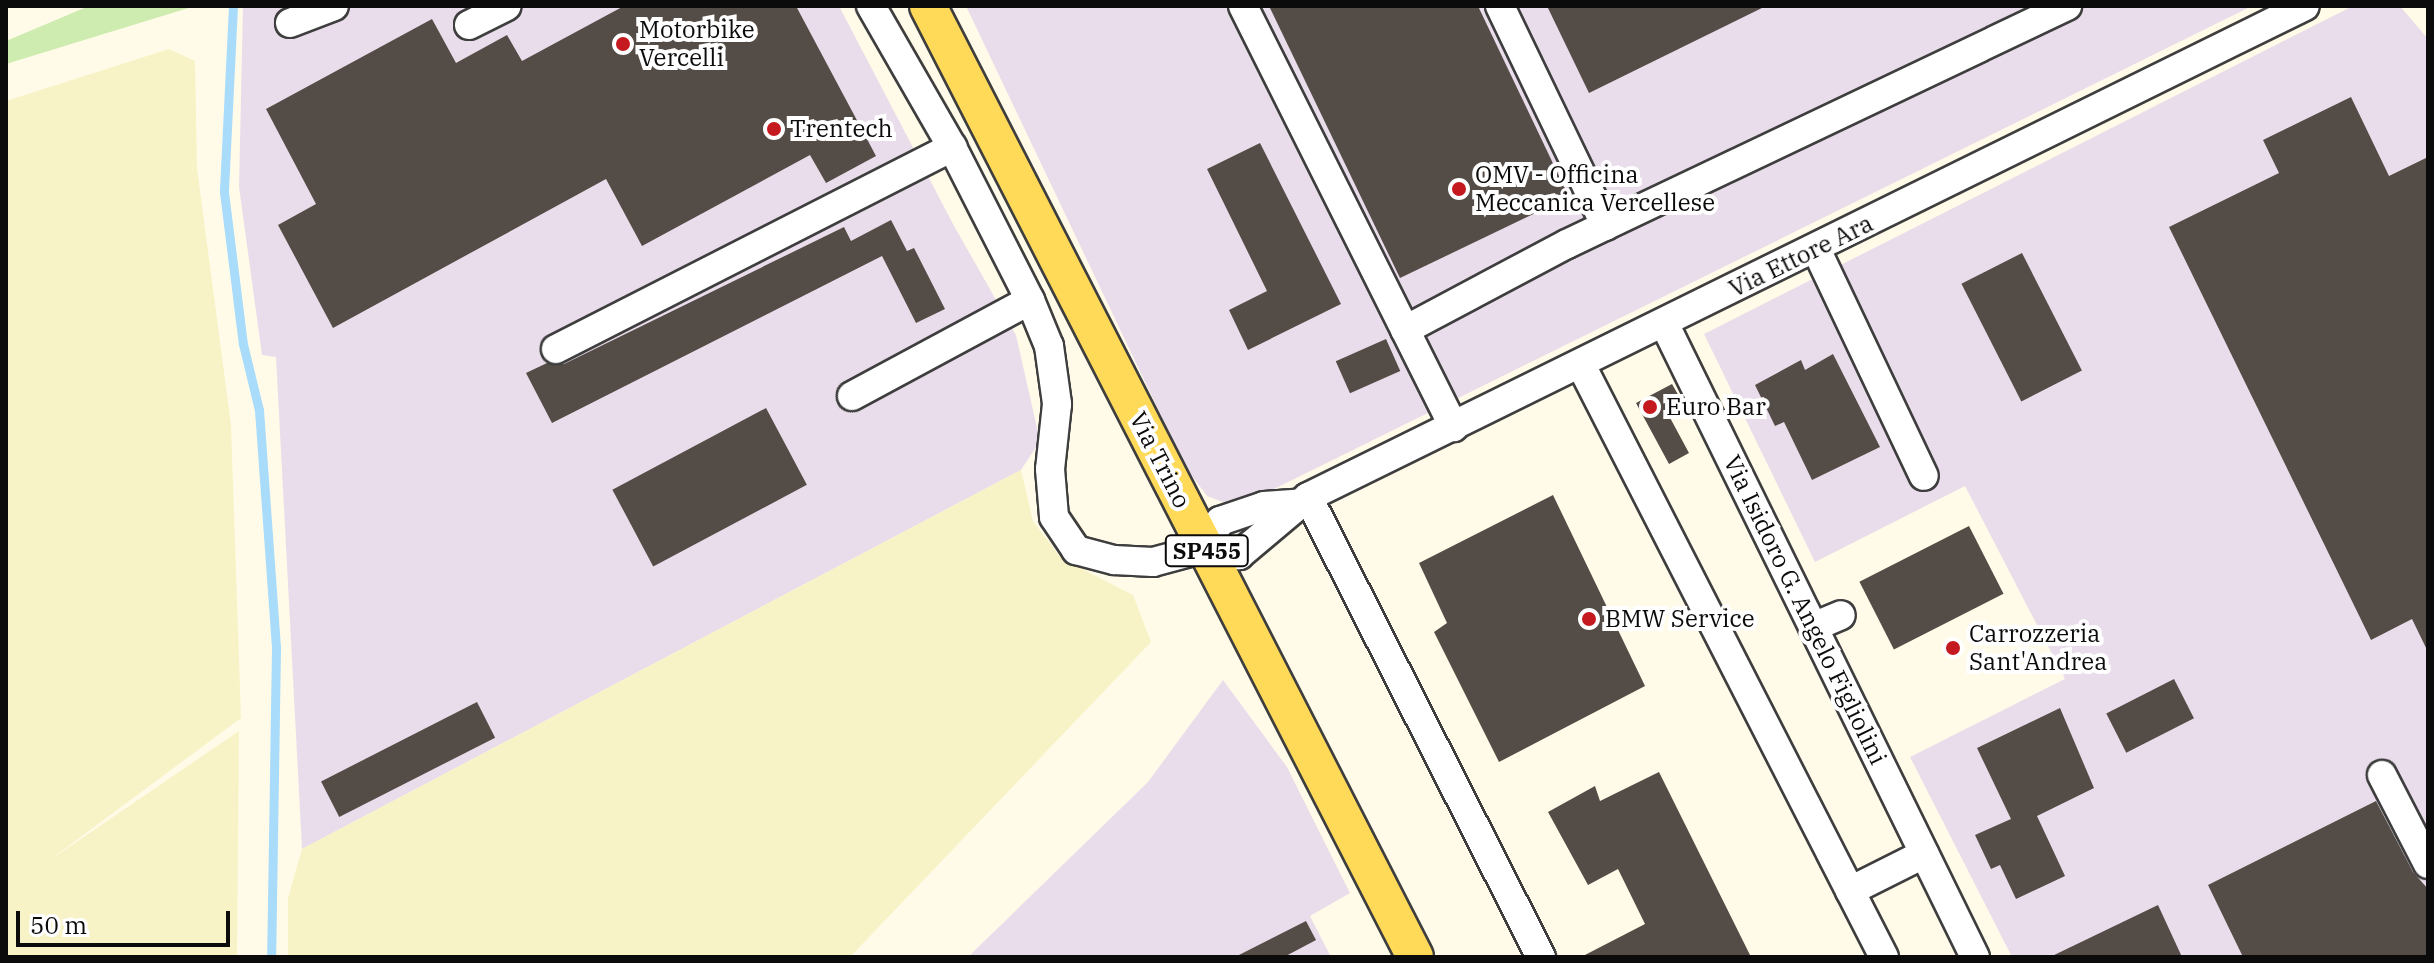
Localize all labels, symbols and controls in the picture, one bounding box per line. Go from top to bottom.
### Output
place label: Motorbike Vercelli [639,16,755,72]
marker: Motorbike Vercelli [614,35,632,53]
place label: Trentech [790,115,893,143]
marker: Trentech [765,120,783,138]
place label: OMV - Officina Meccanica Vercellese [1475,161,1715,217]
marker: OMV - Officina Meccanica Vercellese [1450,180,1468,198]
street label: Via Ettore Ara [1724,209,1878,303]
place label: Euro Bar [1666,393,1766,421]
marker: Euro Bar [1641,398,1659,416]
street label: Via Trino [1124,407,1196,513]
street label: Via Isidoro G. Angelo Figliolini [1717,451,1893,769]
road number: SP455 [1163,533,1251,569]
place label: BMW Service [1605,605,1755,633]
marker: BMW Service [1580,610,1598,628]
place label: Carrozzeria Sant'Andrea [1969,620,2107,676]
marker: Carrozzeria Sant'Andrea [1944,639,1962,657]
scale bar [20,895,234,945]
text: 50 m [30,909,87,941]

